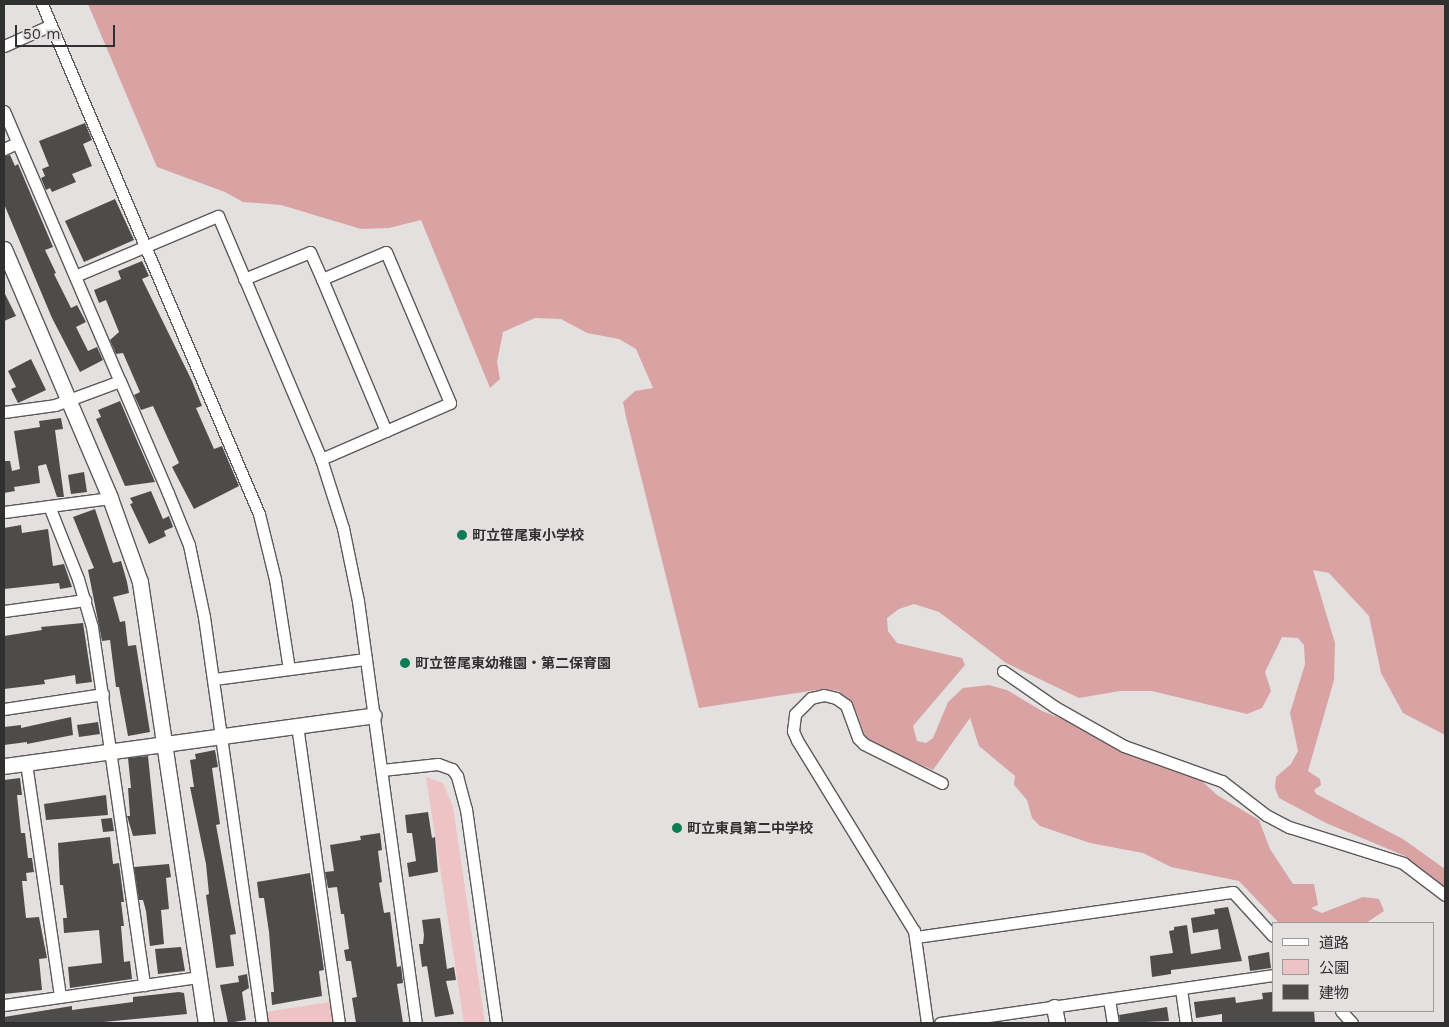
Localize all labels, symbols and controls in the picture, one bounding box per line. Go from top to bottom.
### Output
scale bar [18,15,118,47]
text: 50 m [23,25,60,43]
place label: 町立笹尾東小学校 [472,527,584,543]
marker: 町立笹尾東小学校 [456,529,468,541]
place label: 町立笹尾東幼稚園・第二保育園 [415,655,611,671]
marker: 町立笹尾東幼稚園・第二保育園 [399,657,411,669]
place label: 町立東員第二中学校 [687,820,813,836]
marker: 町立東員第二中学校 [671,822,683,834]
legend [1272,922,1434,1012]
text: 道路 [1319,934,1349,952]
text: 公園 [1319,959,1349,977]
text: 建物 [1319,984,1349,1002]

